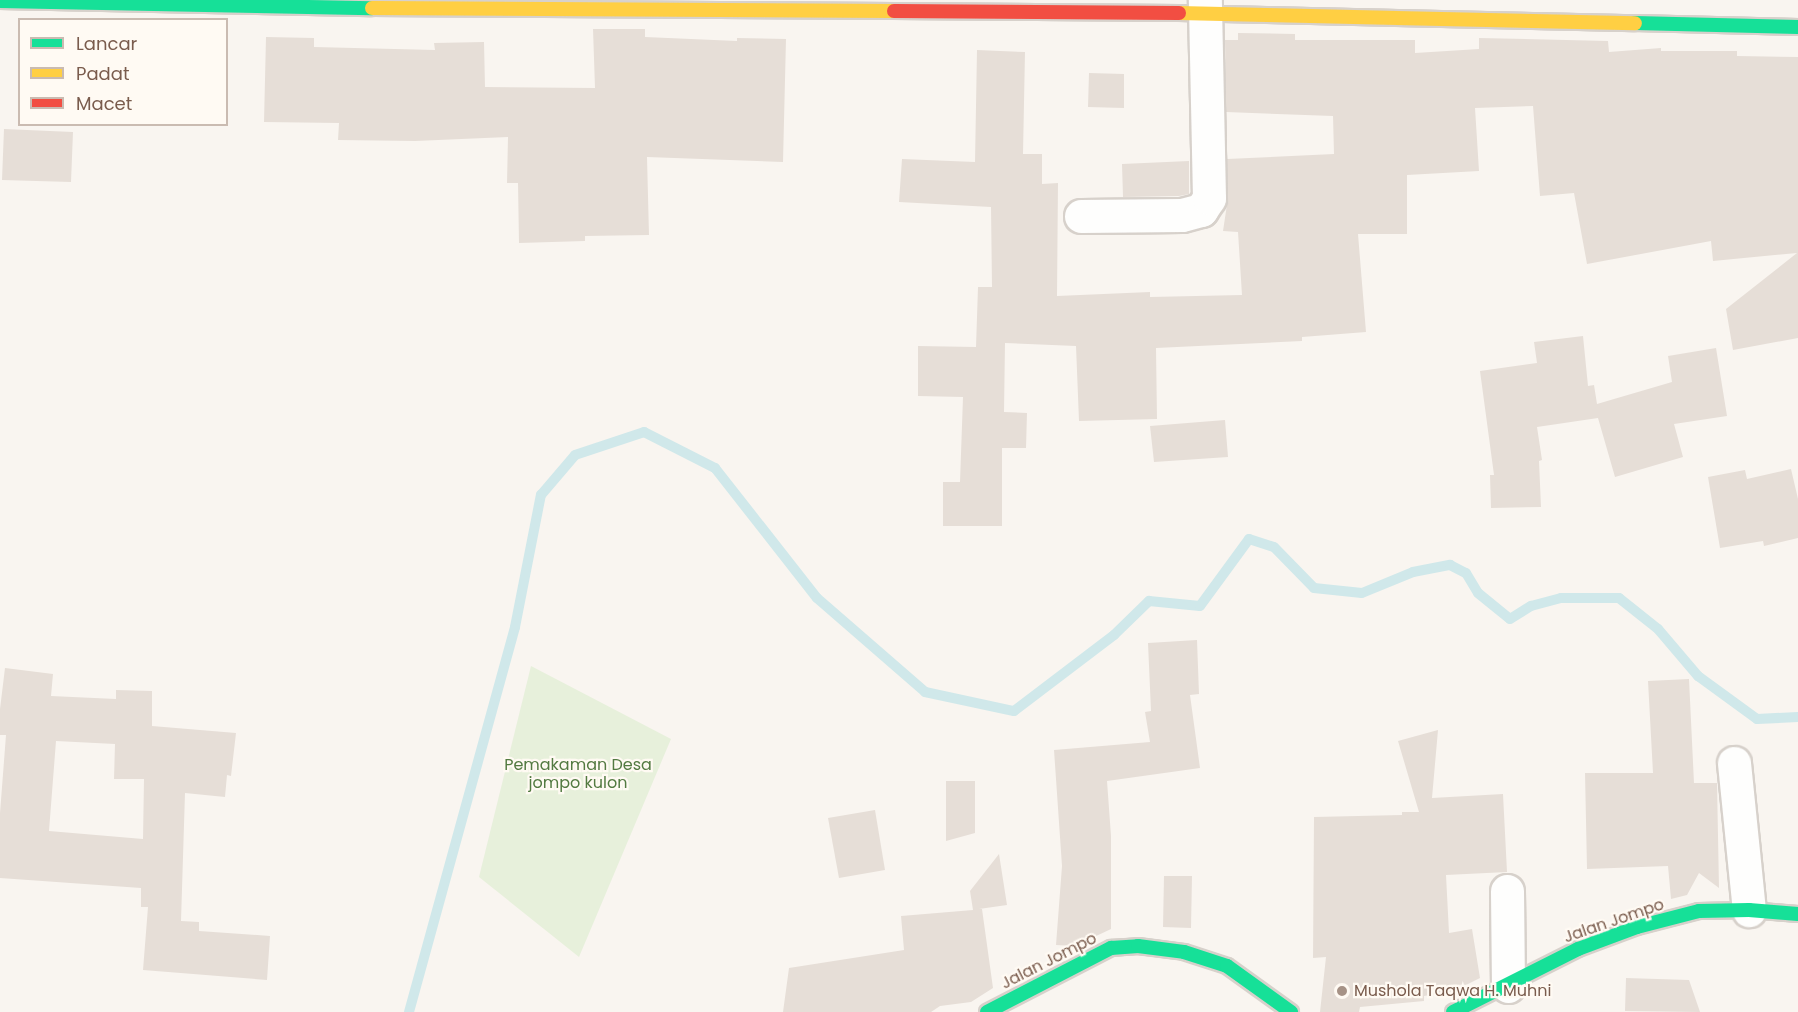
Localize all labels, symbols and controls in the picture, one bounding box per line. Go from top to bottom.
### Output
legend [18,18,228,126]
text: Lancar [76,31,137,56]
text: Padat [76,61,129,86]
text: Macet [76,91,132,116]
park label: Pemakaman Desa jompo kulon [504,755,652,793]
street label: Jalan Jompo [1561,895,1667,947]
street label: Jalan Jompo [998,929,1100,993]
place label: Mushola Taqwa H. Muhni [1354,981,1552,1001]
marker: Mushola Taqwa H. Muhni [1335,984,1349,998]

